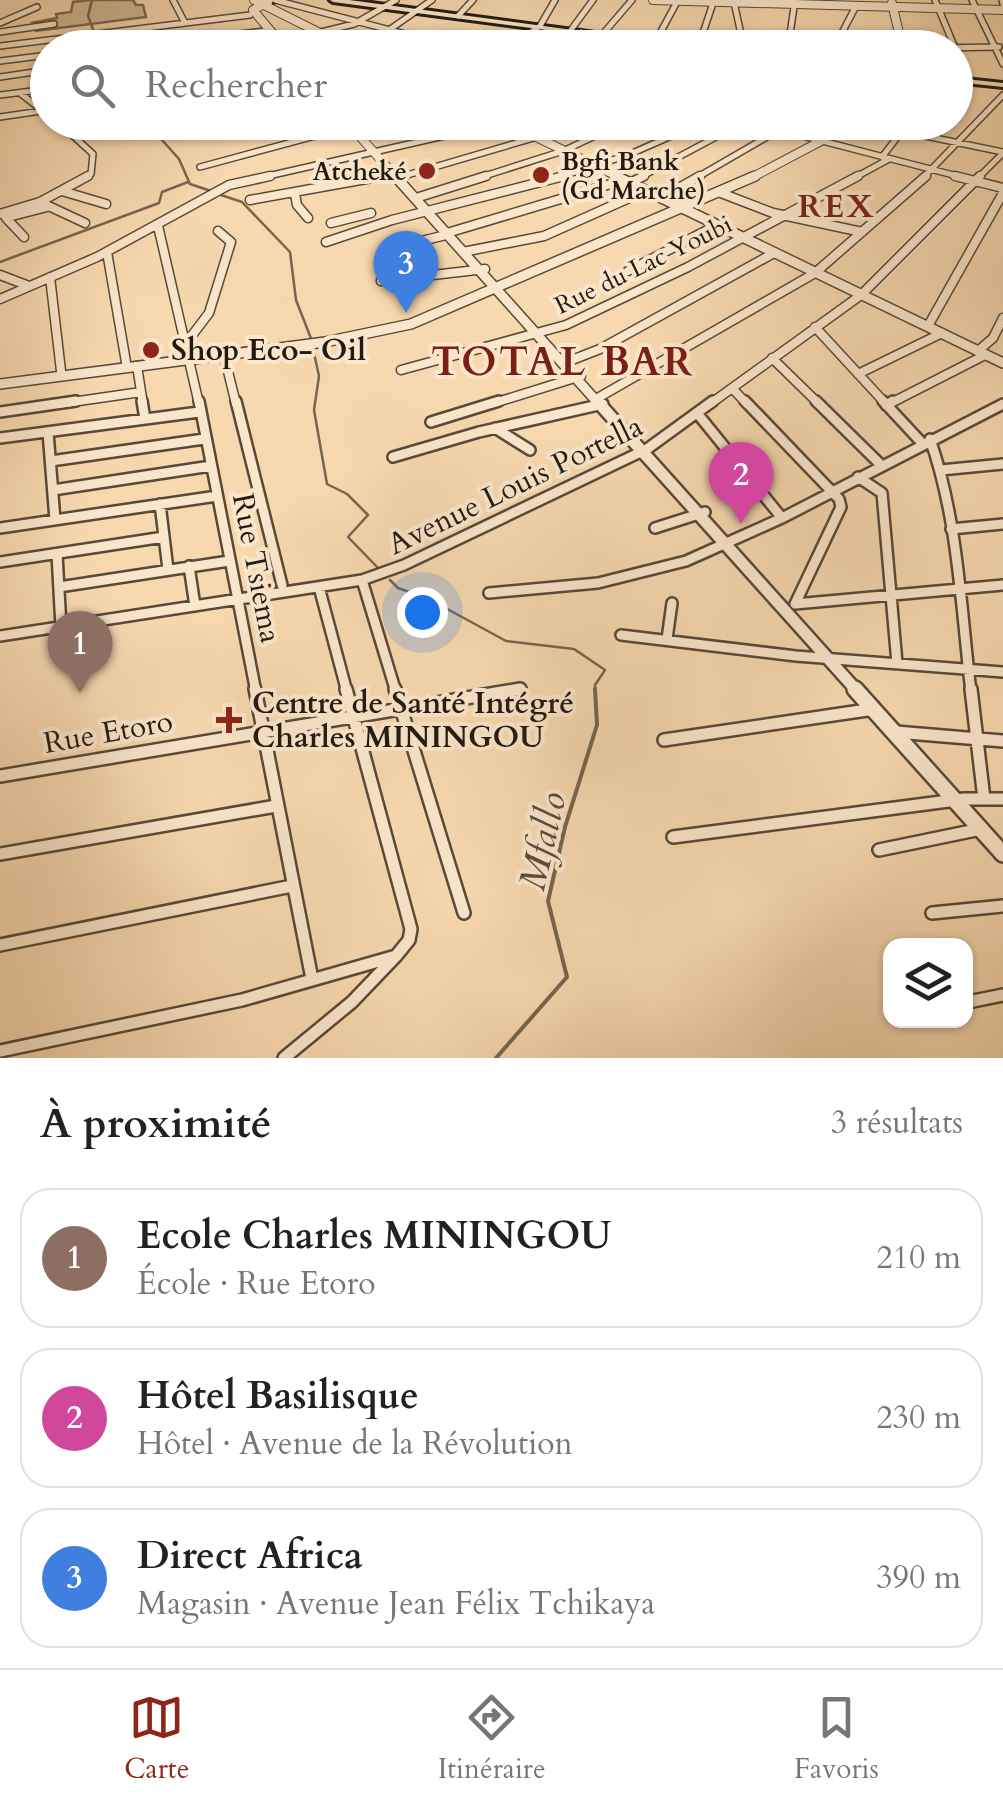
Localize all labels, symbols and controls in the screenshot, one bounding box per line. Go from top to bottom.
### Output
search box [30,30,973,140]
icon: search [65,58,120,113]
text: Rechercher [145,59,327,111]
place label: Bgfi Bank (Gd Marche) [561,145,706,208]
place label: Atcheké [313,155,407,189]
marker: Atcheké [416,160,438,182]
marker: Bgfi Bank (Gd Marche) [530,164,552,186]
district label: REX [798,185,876,229]
street label: Rue du Lac Youbi [549,207,738,323]
pin: 3 [374,230,438,313]
place label: Shop Eco- Oil [171,330,366,371]
district label: TOTAL BAR [431,335,695,390]
marker: Shop Eco- Oil [140,339,162,361]
street label: Avenue Louis Portella [381,406,650,565]
pin: 2 [708,442,774,524]
street label: Rue Tsiema [222,490,291,646]
your location [397,587,448,638]
pin: 1 [48,610,112,693]
place label: Centre de Santé Intégré Charles MININGOU [252,683,574,758]
street label: Rue Etoro [40,701,176,764]
marker: Centre de Santé Intégré Charles MININGOU [216,707,242,733]
water label: Mfallo [506,787,580,896]
map controls [883,938,973,1028]
button: layers [883,938,973,1028]
text: À proximité [40,1095,272,1152]
text: 3 résultats [831,1101,963,1145]
text: Ecole Charles MININGOU [137,1210,611,1262]
text: 1 [66,1236,83,1280]
text: 210 m [876,1236,961,1280]
text: École · Rue Etoro [137,1262,376,1306]
text: Hôtel Basilisque [137,1370,419,1422]
text: 2 [66,1396,83,1440]
text: 230 m [876,1396,961,1440]
text: Hôtel · Avenue de la Révolution [137,1422,573,1466]
text: Direct Africa [137,1530,363,1582]
text: 3 [66,1556,83,1600]
text: 390 m [876,1556,961,1600]
text: Magasin · Avenue Jean Félix Tchikaya [137,1582,655,1626]
tab: Carte [124,1690,189,1788]
tab: Itinéraire [438,1690,546,1788]
tab: Favoris [794,1690,879,1788]

